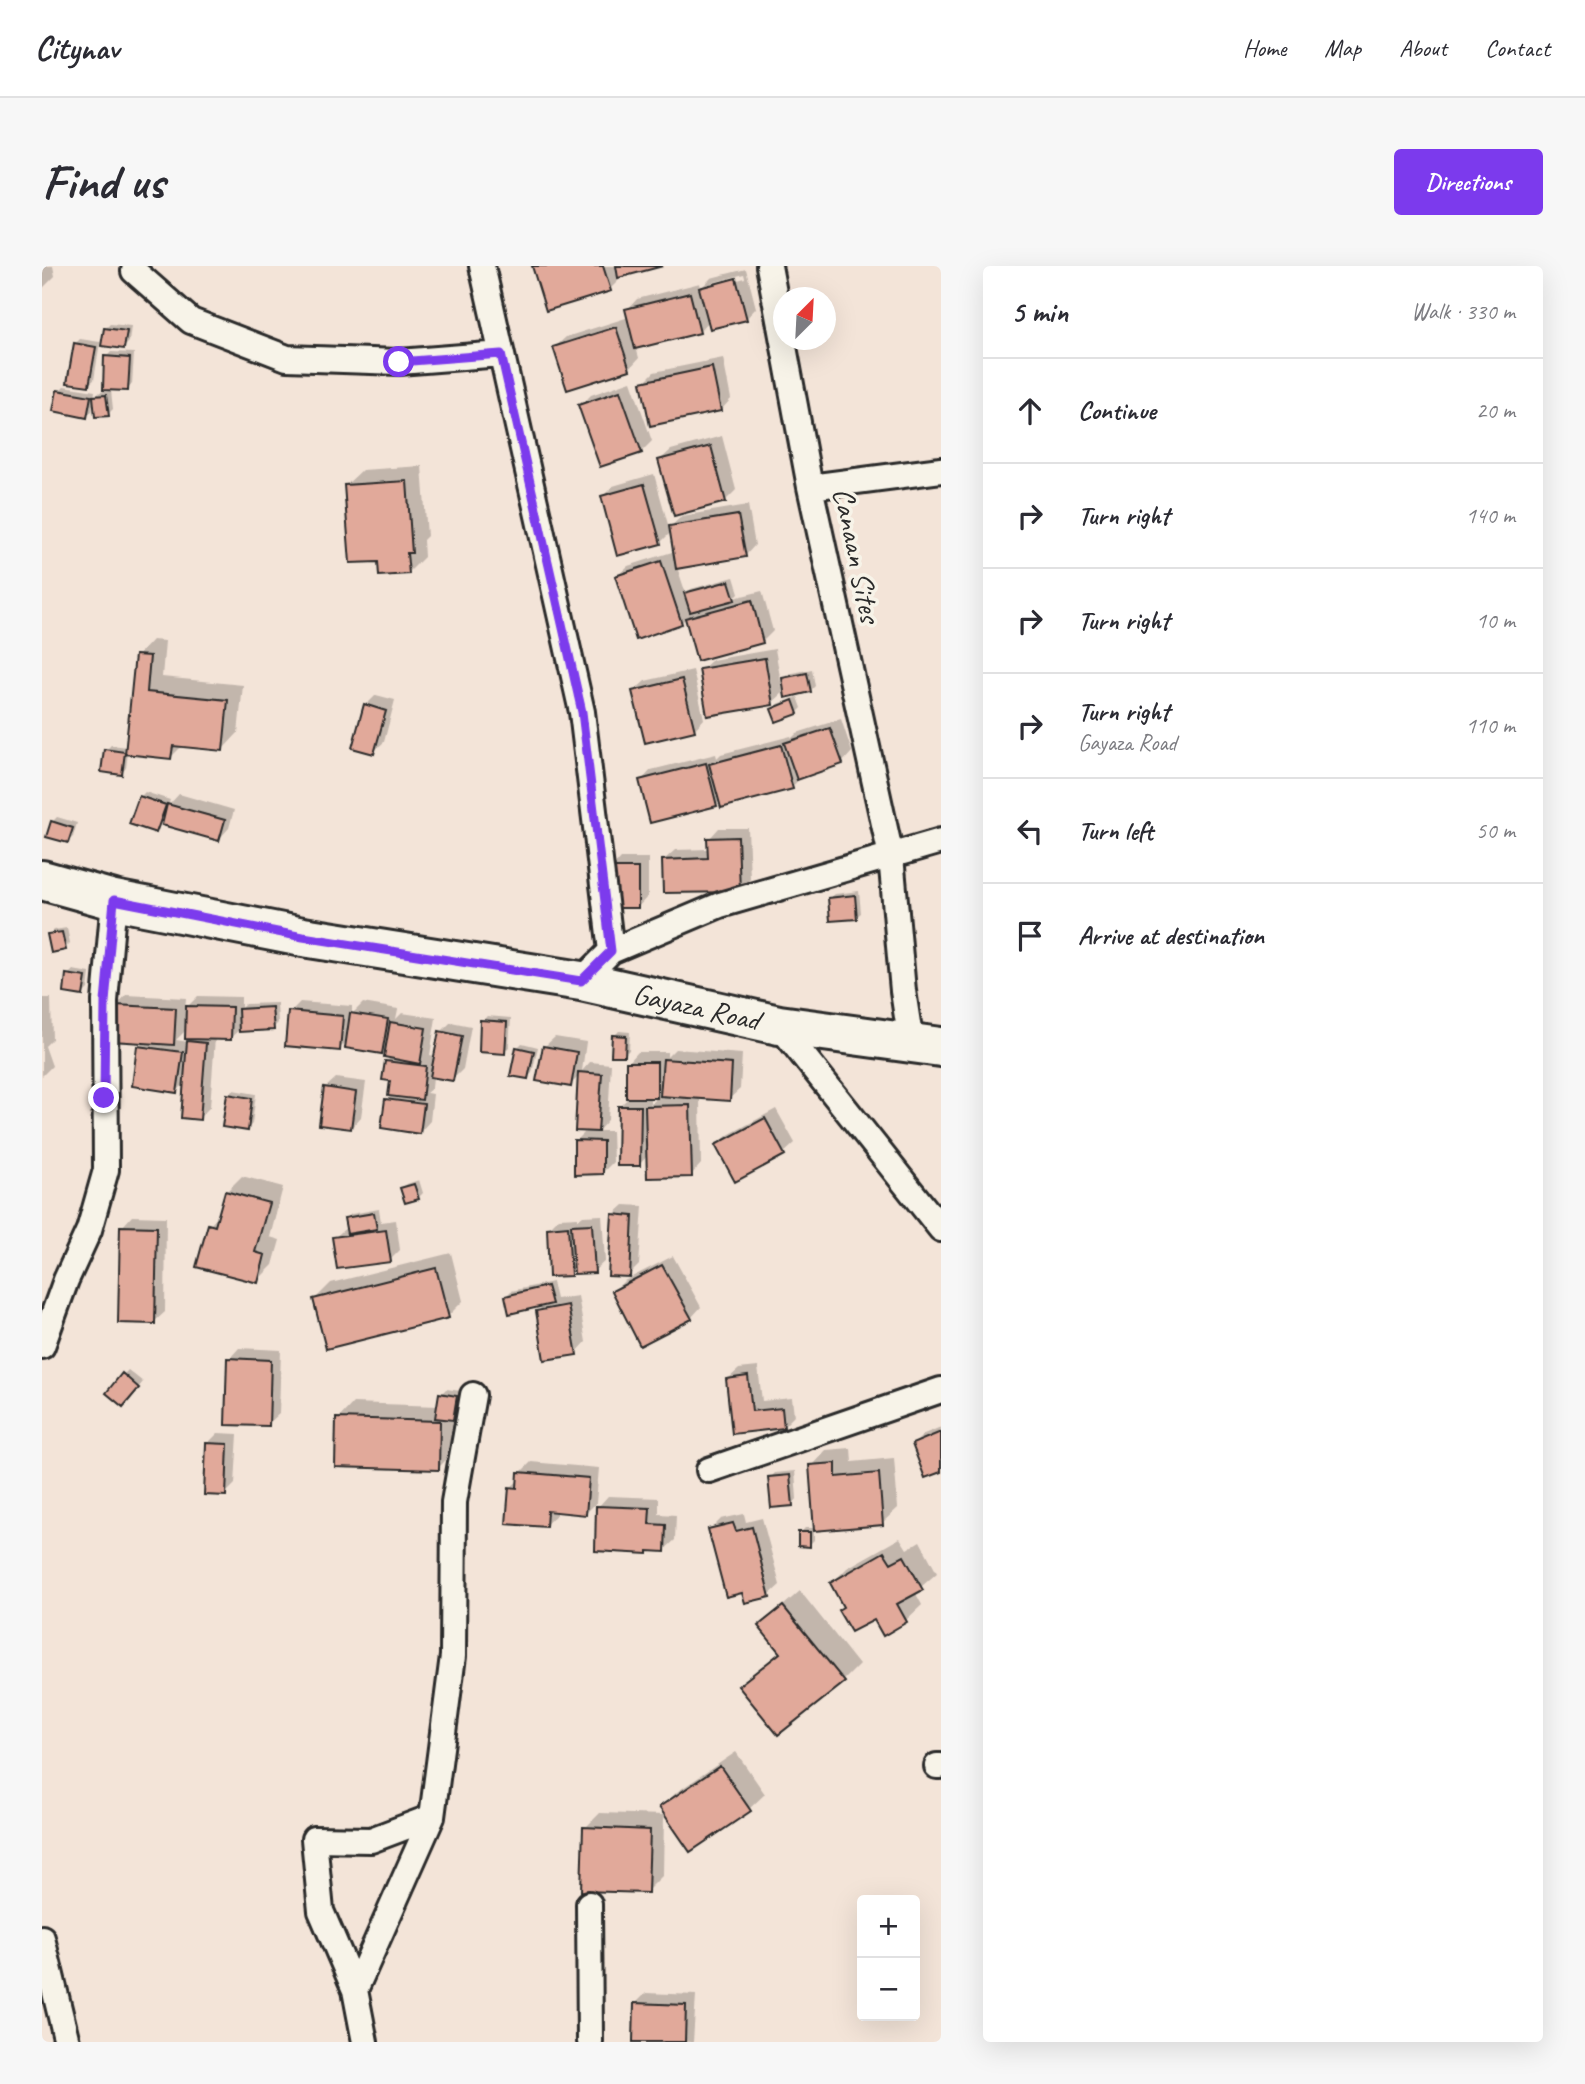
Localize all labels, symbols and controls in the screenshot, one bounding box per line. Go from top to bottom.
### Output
text: Citynav [35,27,119,69]
text: Home [1243,33,1286,63]
text: Map [1324,33,1361,63]
text: About [1399,33,1447,63]
text: Contact [1485,33,1550,63]
button: Directions [1394,149,1543,215]
text: Find us [42,151,164,213]
north arrow [773,287,836,350]
text: 5 min [1011,293,1068,331]
text: Walk · 330 m [1411,297,1515,326]
route start [383,346,414,377]
icon: ahead [1011,392,1049,430]
text: Continue [1078,394,1156,427]
text: 20 m [1476,396,1515,425]
street label: Canaan Sites [824,484,890,628]
icon: right [1011,497,1049,535]
text: Turn right [1078,499,1169,532]
text: 140 m [1466,501,1515,530]
icon: right [1011,602,1049,640]
text: Turn right [1078,604,1169,637]
text: 10 m [1476,606,1515,635]
text: Turn right [1078,695,1169,728]
icon: right [1011,707,1049,745]
text: 110 m [1466,711,1515,740]
text: Gayaza Road [1078,728,1177,757]
icon: left [1011,812,1049,850]
text: Turn left [1078,814,1153,847]
text: 50 m [1476,816,1515,845]
icon: arrive [1011,917,1049,955]
text: Arrive at destination [1078,919,1264,952]
street label: Gayaza Road [629,974,767,1040]
route end [88,1082,119,1113]
map controls [857,1895,920,2021]
button: + [857,1895,920,1958]
button: − [857,1958,920,2021]

